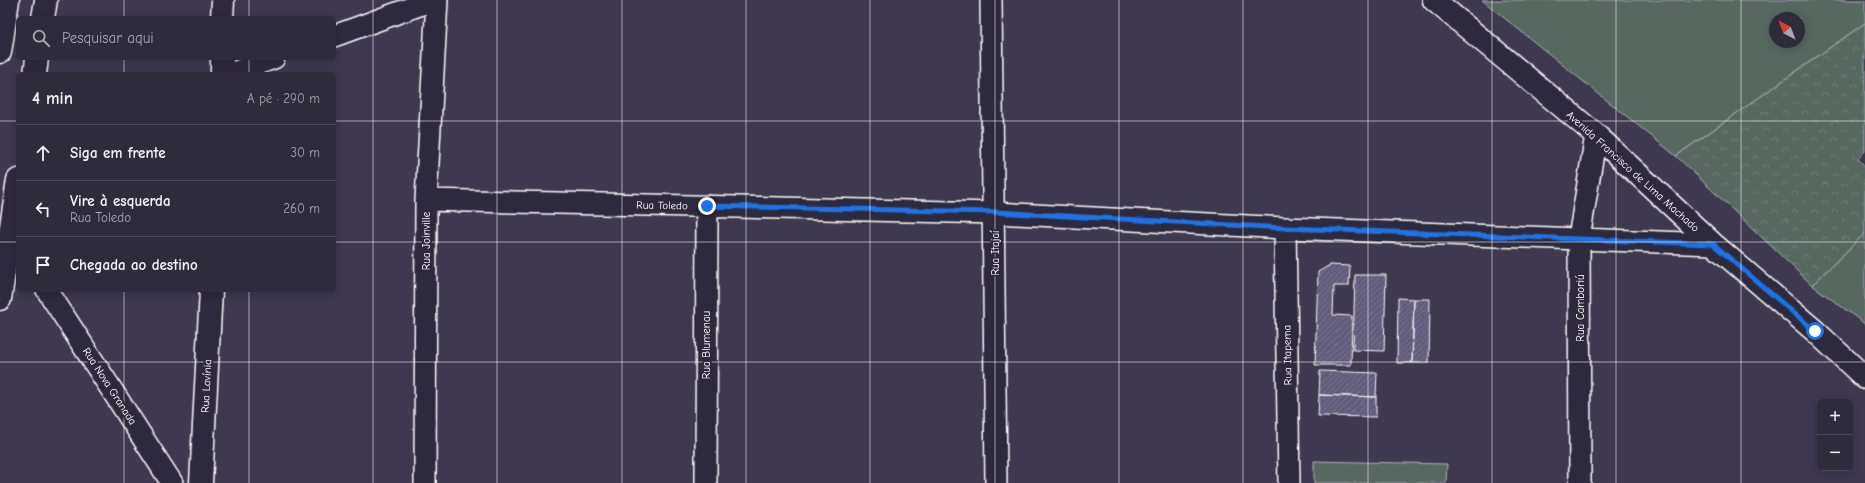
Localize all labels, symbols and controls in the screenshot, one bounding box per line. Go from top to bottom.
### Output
north arrow [1769,12,1805,48]
search box [16,16,336,60]
icon: search [30,27,52,49]
text: Pesquisar aqui [62,29,154,47]
text: 4 min [32,89,73,108]
text: A pé · 290 m [247,91,320,106]
street label: Avenida Francisco de Lima Machado [1564,108,1702,235]
icon: ahead [32,142,54,164]
text: Siga em frente [70,144,166,162]
text: 30 m [290,145,320,160]
text: Vire à esquerda [70,192,171,210]
route end [698,197,716,215]
icon: left [32,198,54,220]
street label: Rua Toledo [636,199,688,212]
text: 260 m [283,201,320,216]
text: Rua Toledo [70,210,131,225]
street label: Rua Joinville [420,211,433,270]
street label: Rua Itajaí [989,230,1002,276]
icon: arrive [32,254,54,276]
text: Chegada ao destino [70,256,198,274]
street label: Rua Camboriú [1574,274,1587,342]
street label: Rua Blumenau [700,311,713,379]
route start [1806,322,1824,340]
street label: Rua Itapema [1280,325,1295,385]
street label: Rua Nova Granada [80,345,139,427]
street label: Rua Lavínia [199,359,214,413]
map controls [1817,399,1853,471]
button: + [1817,399,1853,435]
button: − [1817,435,1853,471]

